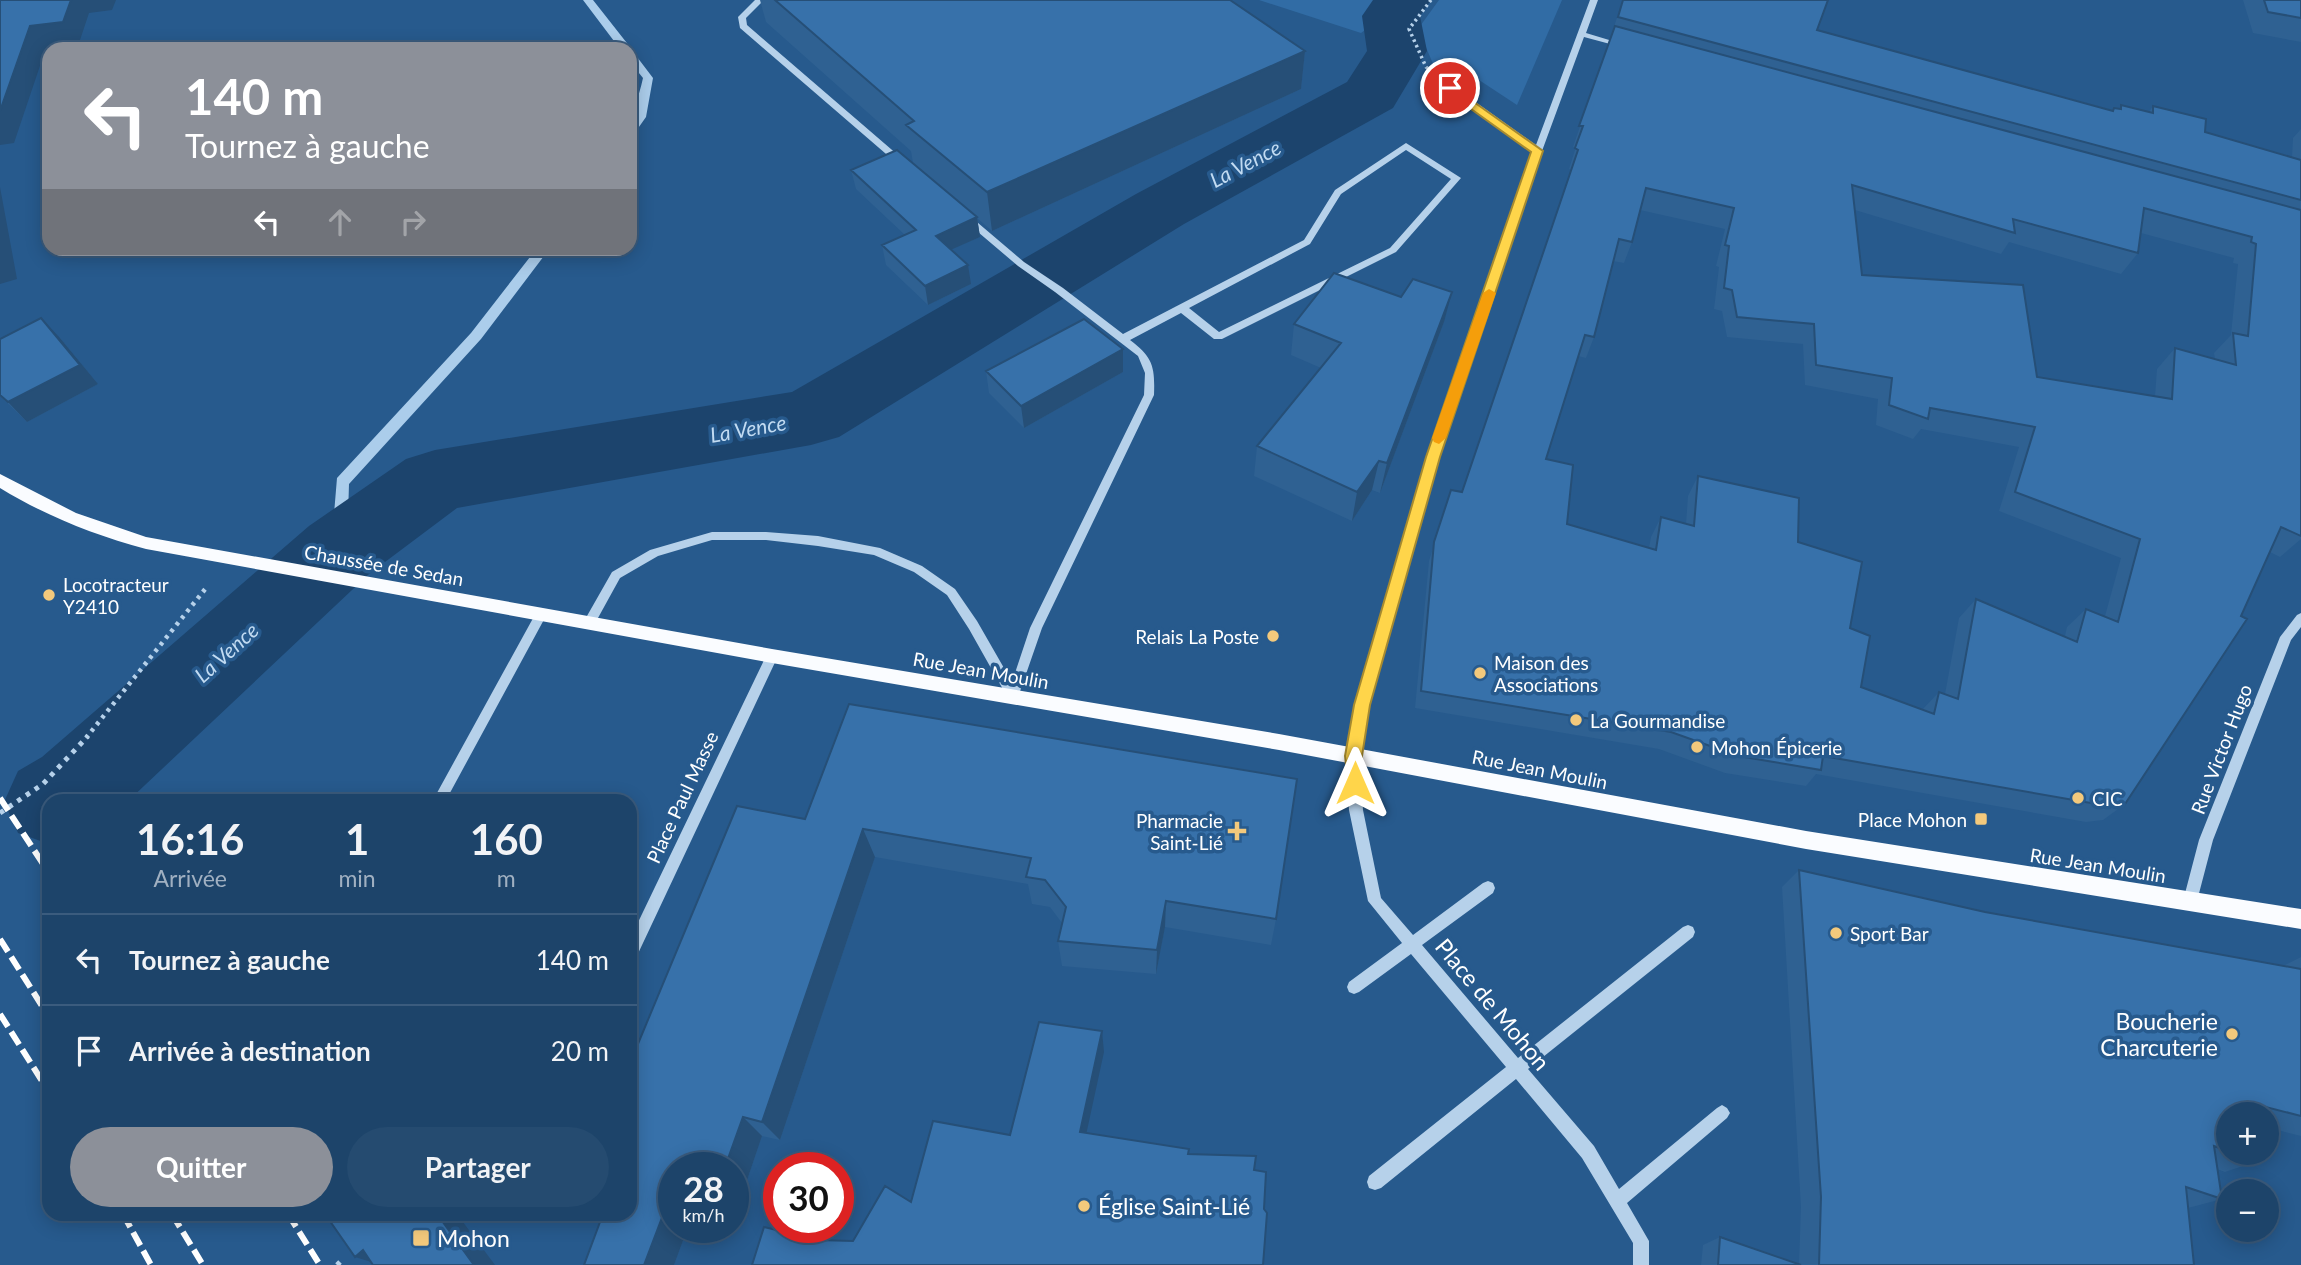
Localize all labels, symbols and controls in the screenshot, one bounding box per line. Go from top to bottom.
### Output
pin [1420,58,1480,118]
text: 140 m [185,67,323,125]
icon: arrive [1431,69,1469,107]
icon: left [70,70,161,161]
text: Tournez à gauche [185,126,430,165]
water label: La Vence [1205,134,1285,192]
icon: left [248,203,286,241]
icon: ahead [321,203,359,241]
icon: right [394,203,432,241]
water label: La Vence [708,409,788,447]
street label: Chaussée de Sedan [303,540,465,590]
place label: Locotracteur Y2410 [63,573,169,618]
marker: Locotracteur Y2410 [41,587,57,603]
water label: La Vence [189,617,263,687]
place label: Relais La Poste [1135,625,1259,648]
marker: Relais La Poste [1265,628,1281,644]
street label: Rue Jean Moulin [911,647,1051,693]
place label: Maison des Associations [1494,651,1598,696]
marker: Maison des Associations [1472,665,1488,681]
street label: Rue Victor Hugo [2186,681,2256,817]
place label: La Gourmandise [1590,709,1725,732]
marker: La Gourmandise [1568,712,1584,728]
street label: Place Paul Masse [641,727,723,867]
place label: Mohon Épicerie [1711,736,1842,759]
marker: Mohon Épicerie [1689,739,1705,755]
street label: Rue Jean Moulin [1470,745,1610,793]
position arrow [1318,746,1392,820]
place label: CIC [2092,787,2123,810]
marker: CIC [2070,790,2086,806]
place label: Place Mohon [1858,808,1967,831]
place label: Pharmacie Saint-Lié [1136,809,1223,854]
marker: Place Mohon [1973,811,1989,827]
text: 16:16 [136,814,244,864]
text: 1 [345,814,369,864]
text: 160 [470,814,543,864]
marker: Pharmacie Saint-Lié [1229,823,1245,839]
street label: Rue Jean Moulin [2028,843,2168,887]
text: Arrivée [153,864,227,892]
text: min [338,864,376,892]
text: m [497,864,516,892]
place label: Sport Bar [1850,922,1929,945]
marker: Sport Bar [1828,925,1844,941]
street label: Place de Mohon [1430,933,1556,1075]
icon: left [70,941,108,979]
text: Tournez à gauche [129,944,330,976]
text: 140 m [536,944,609,976]
place label: Boucherie Charcuterie [2100,1007,2218,1061]
marker: Boucherie Charcuterie [2224,1026,2240,1042]
icon: arrive [70,1032,108,1070]
text: Arrivée à destination [129,1035,371,1067]
text: 20 m [551,1035,609,1067]
map controls [2216,1102,2279,1242]
button: + [2216,1102,2279,1165]
button: Quitter [70,1127,333,1207]
button: Partager [347,1127,609,1207]
speed limit sign: 30 [763,1152,854,1243]
text: 28 [683,1167,724,1209]
button: − [2216,1179,2279,1242]
place label: Église Saint-Lié [1098,1192,1250,1220]
marker: Église Saint-Lié [1076,1198,1092,1214]
text: km/h [682,1204,725,1226]
place label: Mohon [437,1224,510,1252]
marker: Mohon [411,1228,431,1248]

